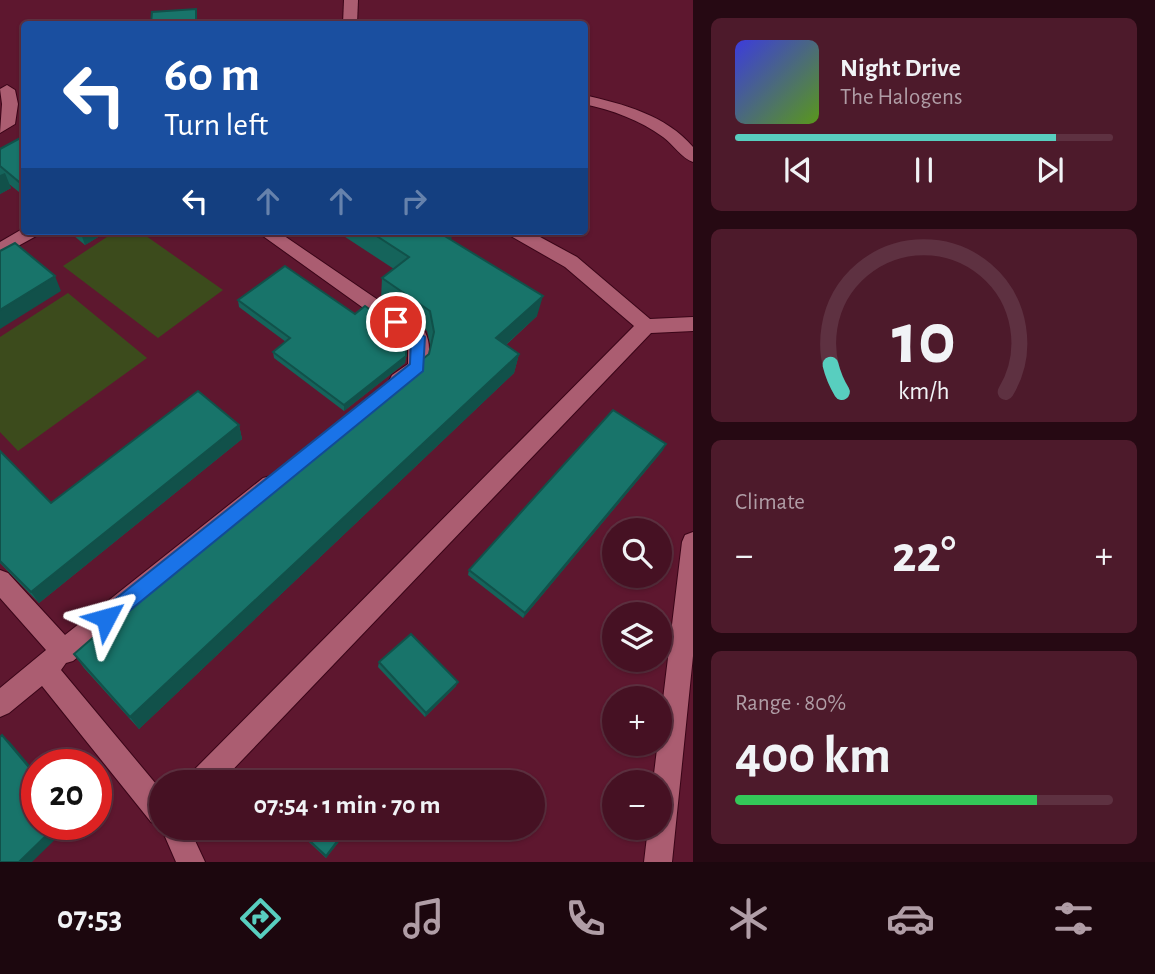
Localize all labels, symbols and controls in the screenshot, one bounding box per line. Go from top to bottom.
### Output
icon: left [49,49,140,140]
text: 60 m [164,51,260,100]
text: Night Drive [840,55,961,81]
text: The Halogens [840,86,962,109]
text: Turn left [164,109,268,141]
icon: previous [779,151,817,189]
icon: pause [905,151,943,189]
icon: next [1031,151,1069,189]
icon: left [176,182,214,220]
icon: ahead [249,182,287,220]
icon: ahead [322,182,360,220]
icon: right [395,182,433,220]
pin [366,292,426,352]
icon: arrive [377,303,415,341]
text: 10 [892,304,956,377]
text: km/h [898,378,950,403]
text: Climate [735,491,805,514]
map controls [602,518,672,840]
button: search [602,518,672,588]
text: 22° [892,529,956,581]
text: − [735,537,753,575]
text: + [1095,537,1113,575]
position arrow [69,581,143,655]
button: layers [602,602,672,672]
button: + [602,686,672,756]
text: Range · 80% [735,692,846,715]
text: 400 km [735,730,891,782]
speed limit sign: 20 [21,749,112,840]
button: − [602,770,672,840]
text: 07:54 · 1 min · 70 m [253,792,441,818]
icon: directions [236,894,285,943]
icon: music [399,894,448,943]
icon: phone [561,894,610,943]
icon: climate [724,894,773,943]
icon: car [886,894,935,943]
icon: filters [1049,894,1098,943]
text: 07:53 [57,902,122,934]

